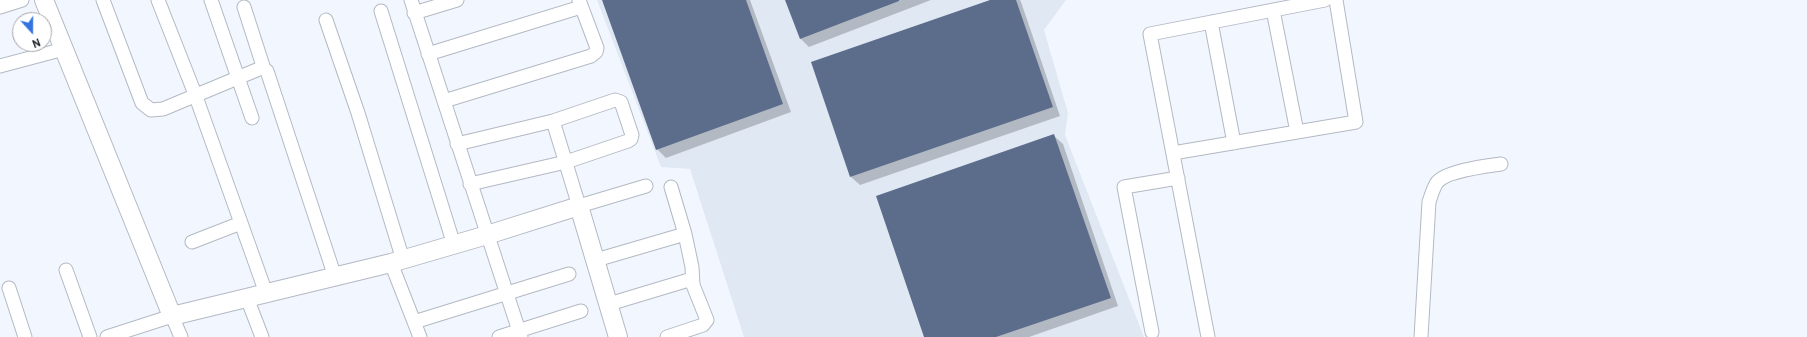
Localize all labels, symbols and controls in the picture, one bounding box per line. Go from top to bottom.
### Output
north arrow [12,12,52,52]
text: N [30,34,42,50]

